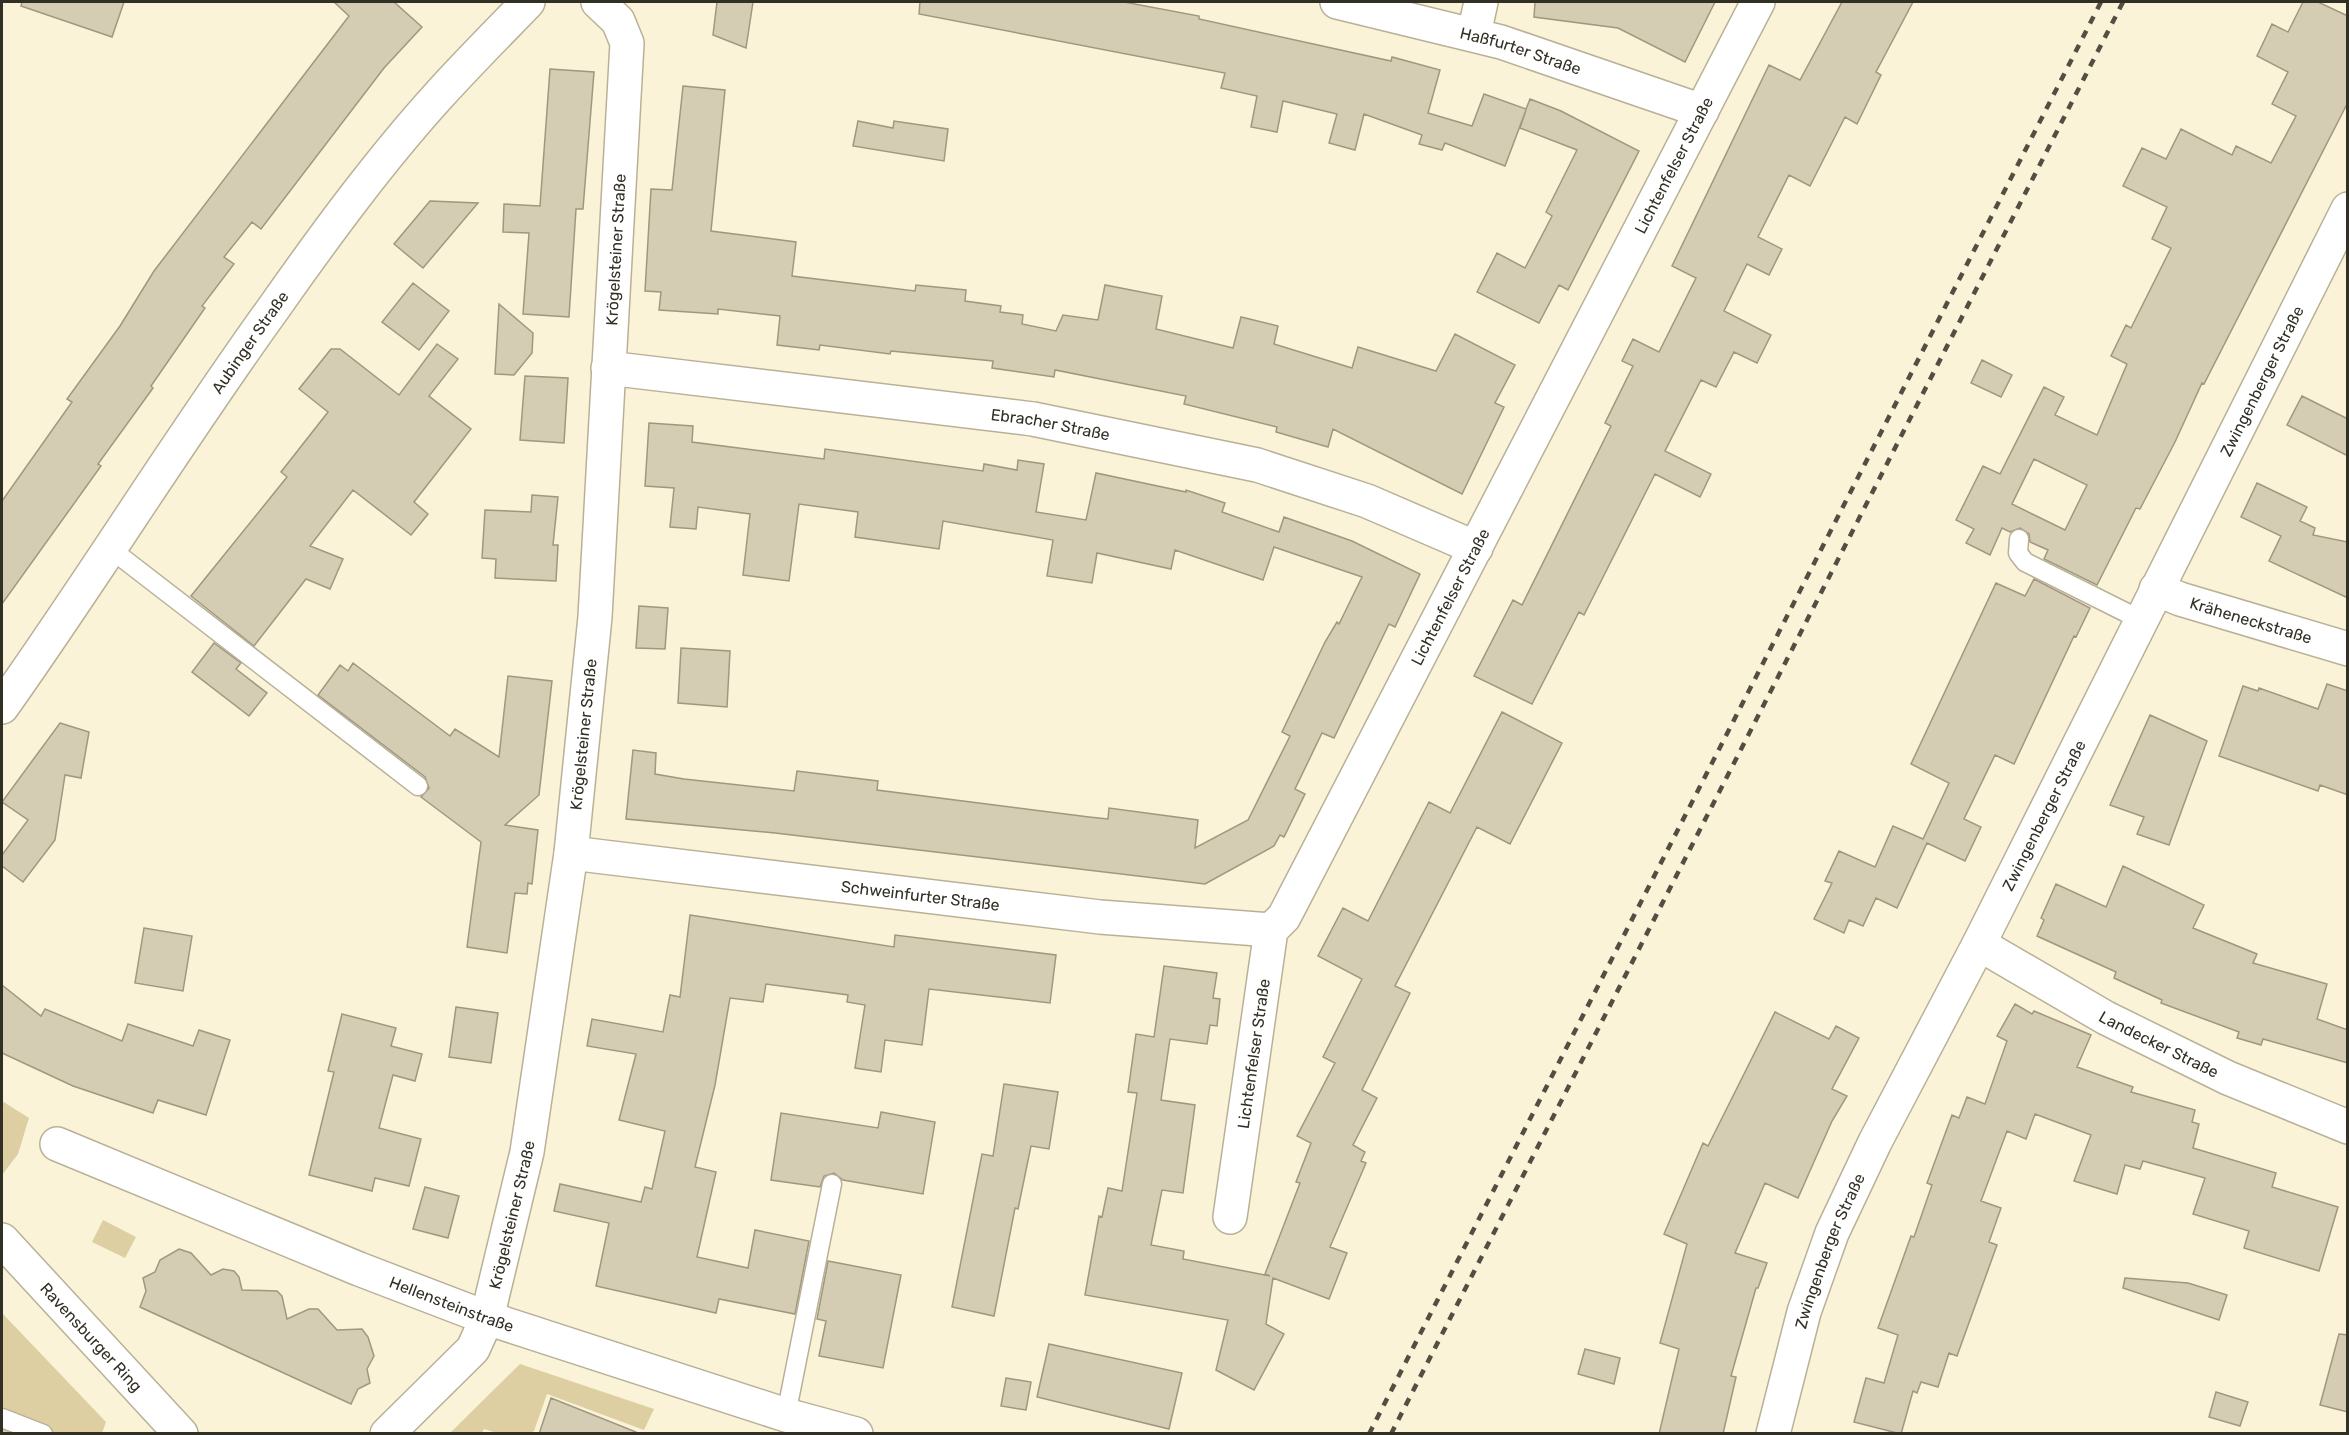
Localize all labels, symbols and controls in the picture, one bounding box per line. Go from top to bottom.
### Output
street label: Haßfurter Straße [1458,23,1584,79]
street label: Lichtenfelser Straße [1631,94,1717,237]
street label: Krögelsteiner Straße [602,173,630,326]
street label: Aubinger Straße [208,288,293,397]
street label: Zwingenberger Straße [2216,303,2308,460]
street label: Ebracher Straße [990,405,1112,445]
street label: Lichtenfelser Straße [1407,525,1494,668]
street label: Kräheneckstraße [2188,593,2314,648]
street label: Krögelsteiner Straße [566,658,601,811]
street label: Zwingenberger Straße [1998,737,2090,894]
street label: Schweinfurter Straße [840,877,1001,915]
street label: Lichtenfelser Straße [1234,977,1274,1130]
street label: Landecker Straße [2095,1007,2222,1082]
street label: Krögelsteiner Straße [485,1139,539,1291]
street label: Zwingenberger Straße [1791,1170,1869,1331]
street label: Hellensteinstraße [387,1273,516,1336]
street label: Ravensburger Ring [36,1279,146,1396]

